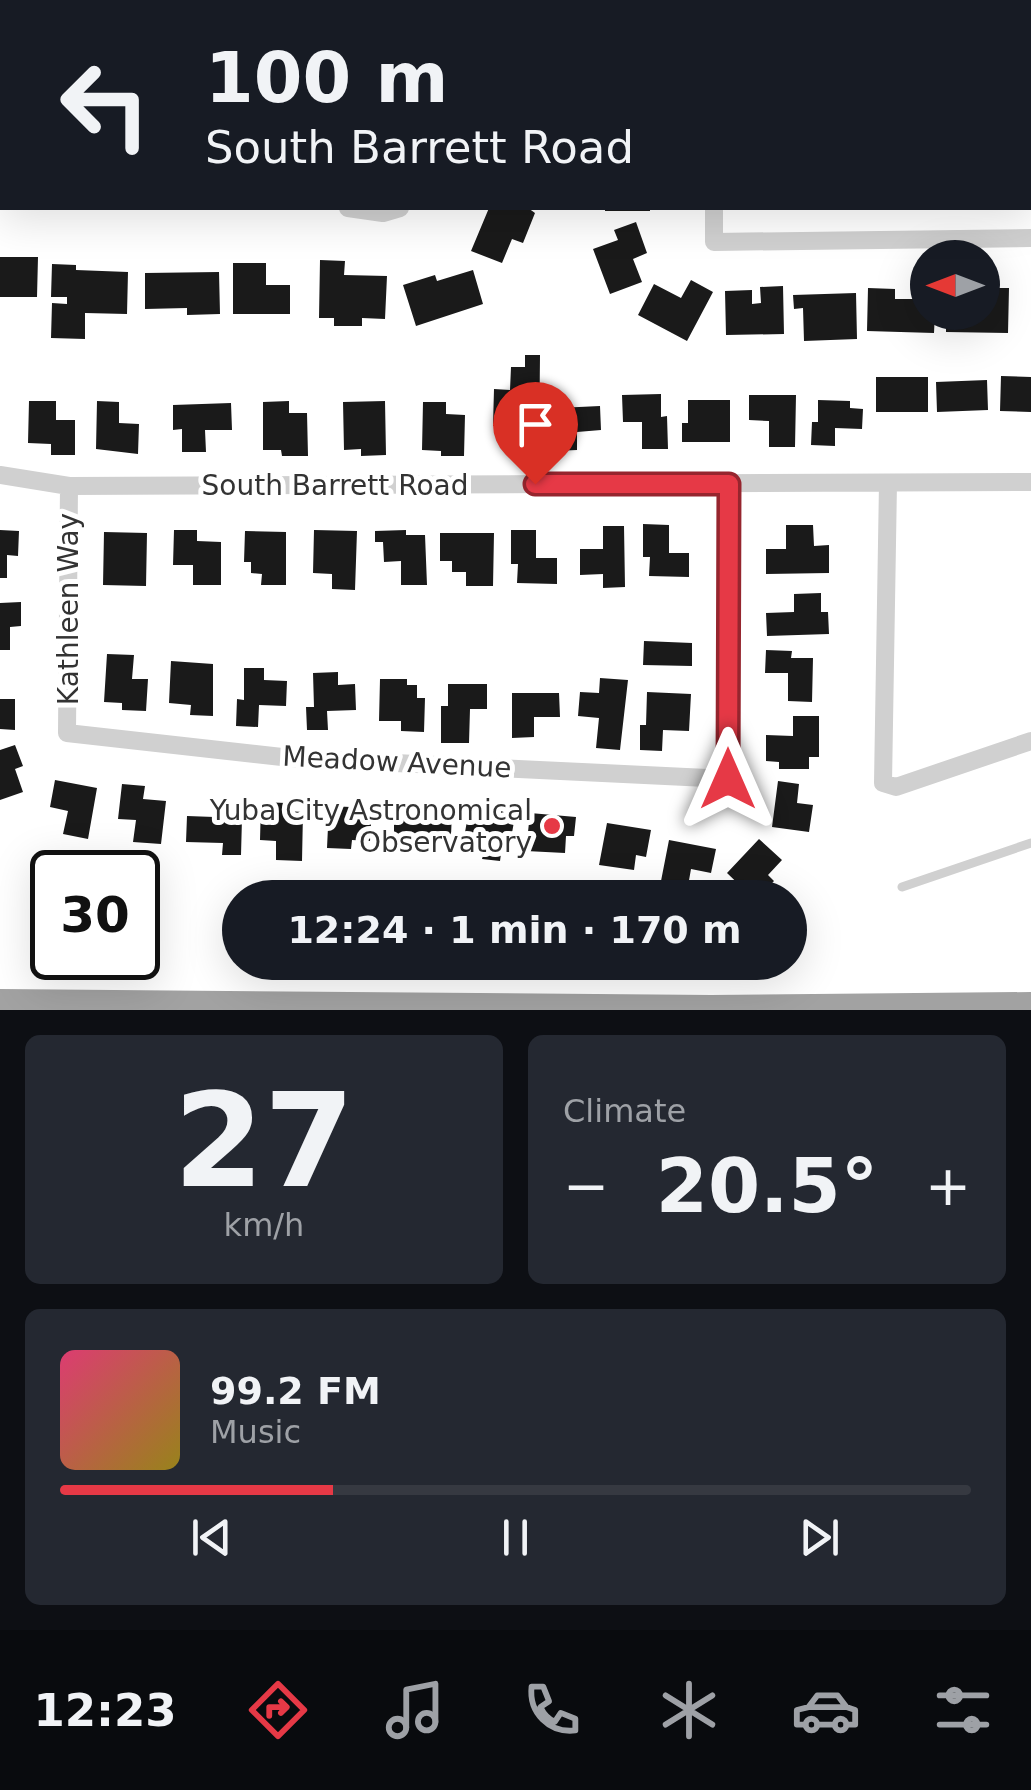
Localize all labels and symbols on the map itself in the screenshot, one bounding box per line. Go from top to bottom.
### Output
north arrow [910,240,1000,330]
pin [493,382,578,485]
street label: South Barrett Road [202,469,468,502]
street label: Kathleen Way [52,513,85,705]
position arrow [676,727,780,831]
street label: Meadow Avenue [282,740,512,784]
place label: Yuba City Astronomical Observatory [209,794,532,859]
marker: Yuba City Astronomical Observatory [541,815,563,837]
speed limit sign: 30 [30,850,160,980]

